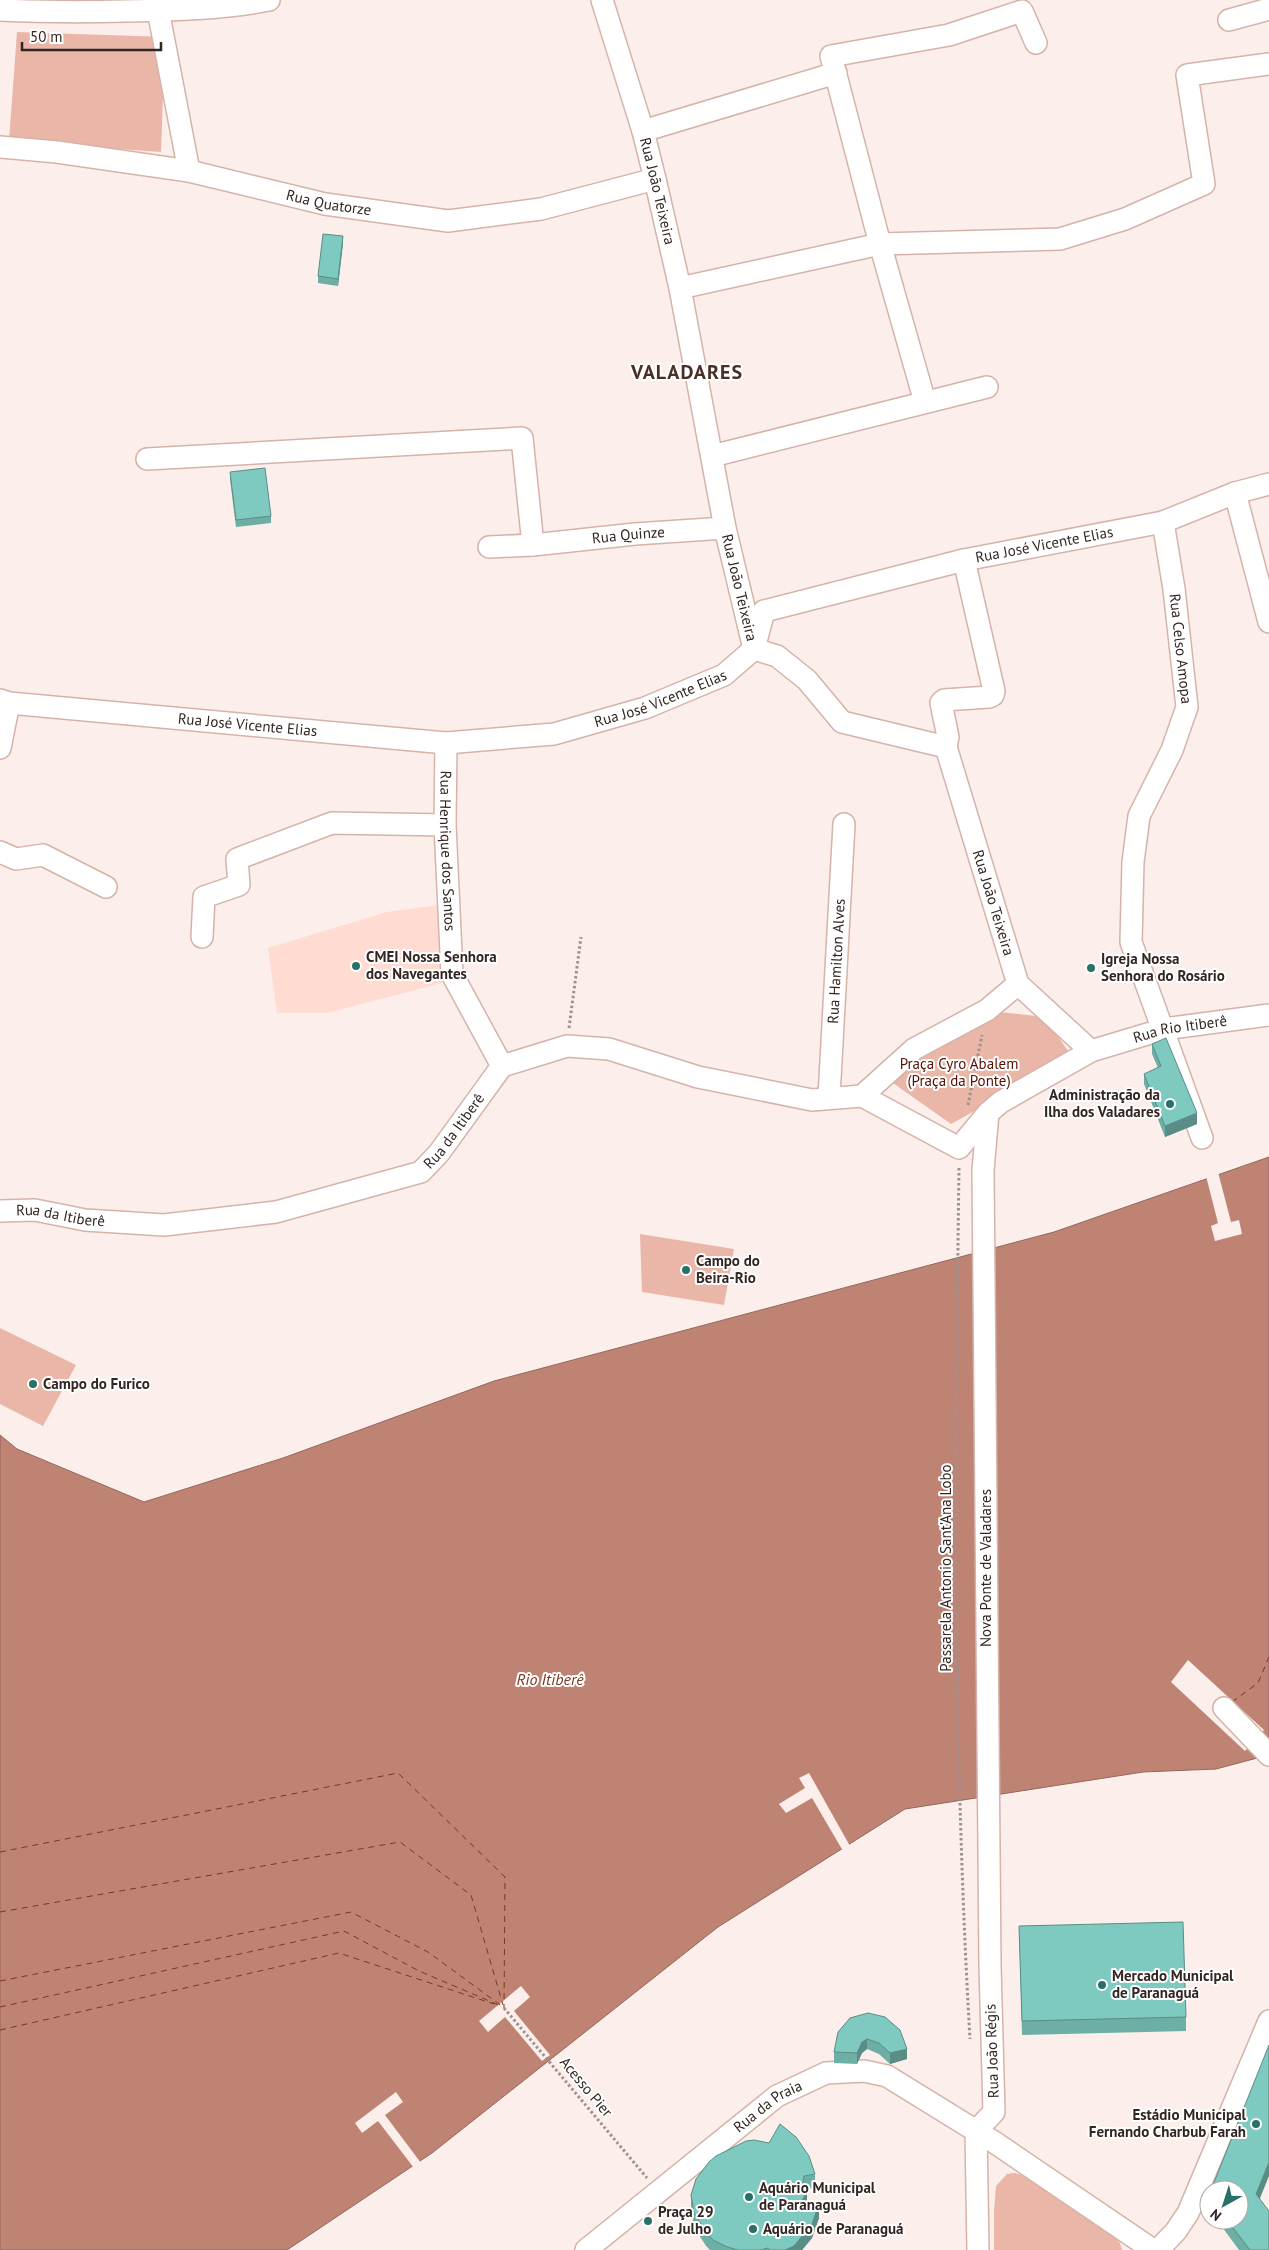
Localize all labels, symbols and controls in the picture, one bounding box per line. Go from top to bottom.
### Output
scale bar [22,20,161,52]
text: 50 m [30,27,63,46]
street label: Rua João Teixeira [636,135,680,246]
street label: Rua Quatorze [284,185,373,219]
district label: VALADARES [630,359,743,385]
street label: Rua Quinze [591,522,665,548]
street label: Rua José Vicente Elias [974,522,1115,567]
street label: Rua João Teixeira [718,532,762,643]
street label: Rua Celso Amopa [1166,593,1197,705]
street label: Rua José Vicente Elias [592,665,729,731]
street label: Rua José Vicente Elias [177,708,318,740]
street label: Rua Henrique dos Santos [436,771,460,932]
street label: Rua João Teixeira [969,847,1019,958]
street label: Rua Hamilton Alves [823,898,849,1024]
place label: CMEI Nossa Senhora dos Navegantes [366,947,497,983]
place label: Igreja Nossa Senhora do Rosário [1101,949,1225,985]
marker: CMEI Nossa Senhora dos Navegantes [350,960,362,972]
marker: Igreja Nossa Senhora do Rosário [1085,962,1097,974]
street label: Rua Rio Itiberê [1131,1011,1228,1047]
park label: Praça Cyro Abalem (Praça da Ponte) [900,1054,1018,1090]
place label: Administração da Ilha dos Valadares [1044,1085,1160,1121]
street label: Rua da Itiberê [419,1089,488,1173]
marker: Administração da Ilha dos Valadares [1164,1098,1176,1110]
street label: Rua da Itiberê [16,1200,106,1230]
place label: Campo do Beira-Rio [696,1251,760,1287]
marker: Campo do Beira-Rio [680,1264,692,1276]
place label: Campo do Furico [43,1374,150,1393]
marker: Campo do Furico [27,1378,39,1390]
street label: Passarela Antonio Sant'Ana Lobo [936,1464,955,1672]
street label: Nova Ponte de Valadares [976,1489,995,1647]
water label: Rio Itiberê [516,1669,584,1689]
place label: Mercado Municipal de Paranaguá [1112,1966,1234,2002]
marker: Mercado Municipal de Paranaguá [1096,1979,1108,1991]
street label: Rua João Régis [980,2004,1003,2098]
street label: Acesso Pier [556,2053,617,2121]
street label: Rua da Praia [729,2076,805,2136]
place label: Estádio Municipal Fernando Charbub Farah [1089,2105,1247,2141]
marker: Estádio Municipal Fernando Charbub Farah [1250,2118,1262,2130]
place label: Aquário Municipal de Paranaguá [759,2178,876,2214]
north arrow [1199,2180,1249,2230]
marker: Aquário Municipal de Paranaguá [743,2191,755,2203]
place label: Praça 29 de Julho [658,2202,714,2238]
text: N [1207,2205,1225,2225]
marker: Praça 29 de Julho [642,2215,654,2227]
place label: Aquário de Paranaguá [763,2219,903,2238]
marker: Aquário de Paranaguá [747,2223,759,2235]

